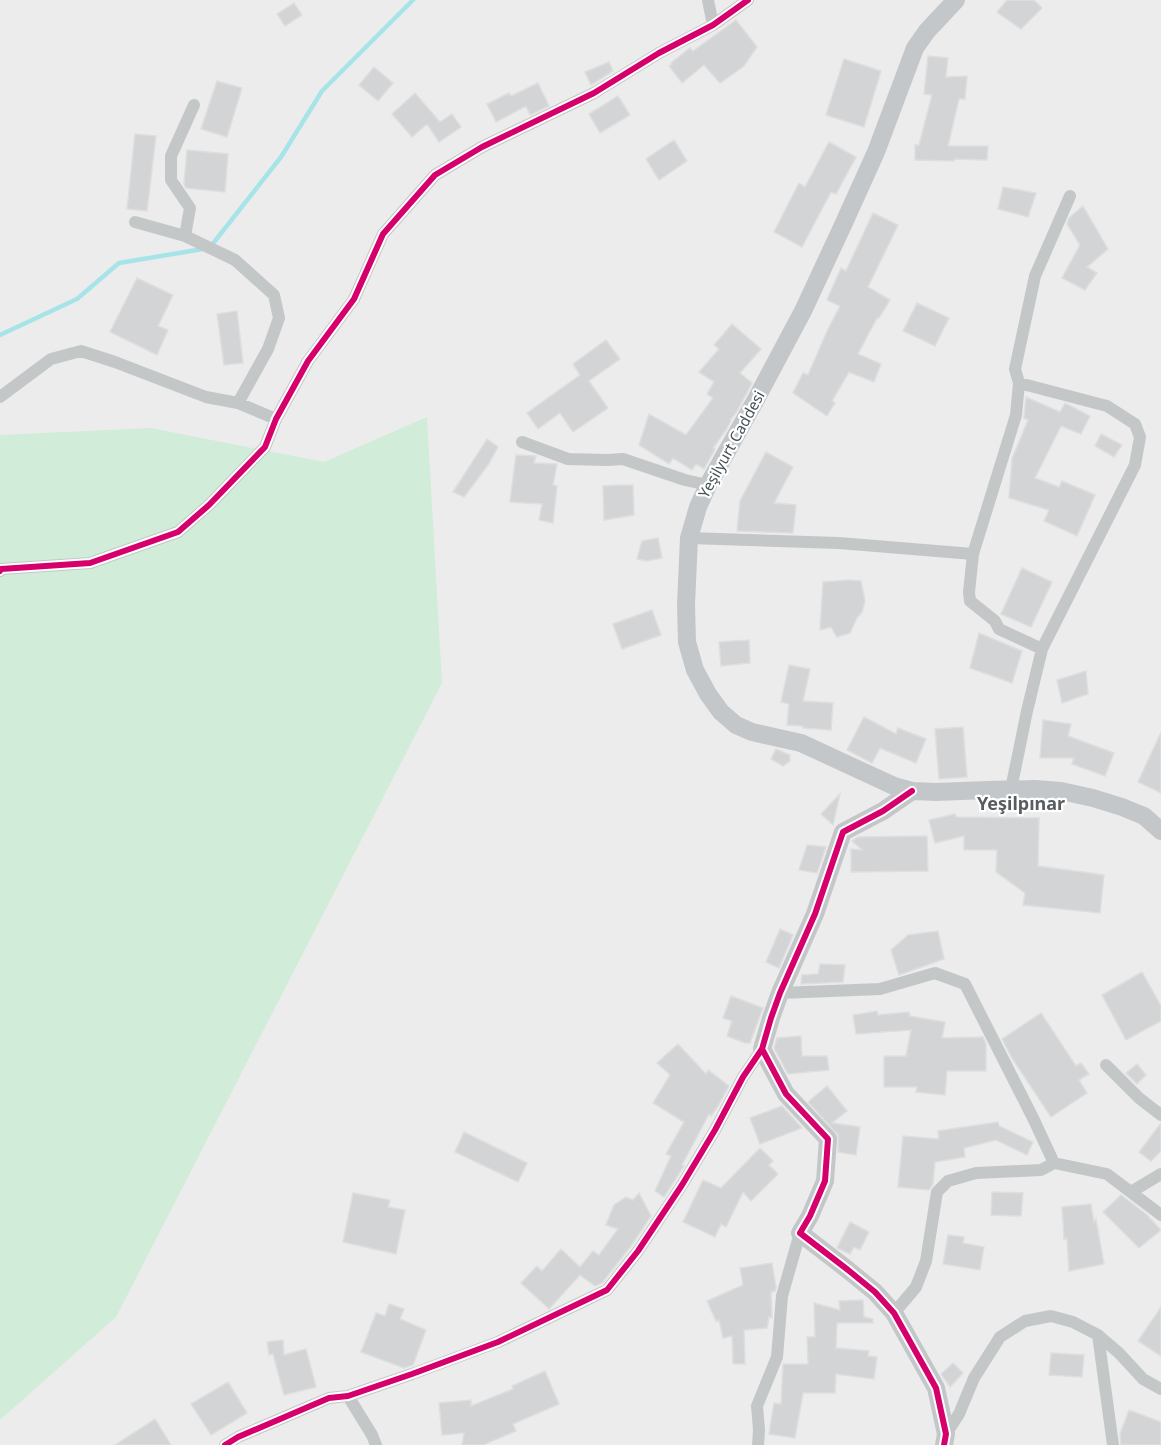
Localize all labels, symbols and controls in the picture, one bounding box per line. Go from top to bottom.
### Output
street label: Yeşilyurt Caddesi [693,387,769,501]
district label: Yeşilpınar [977,791,1065,815]

